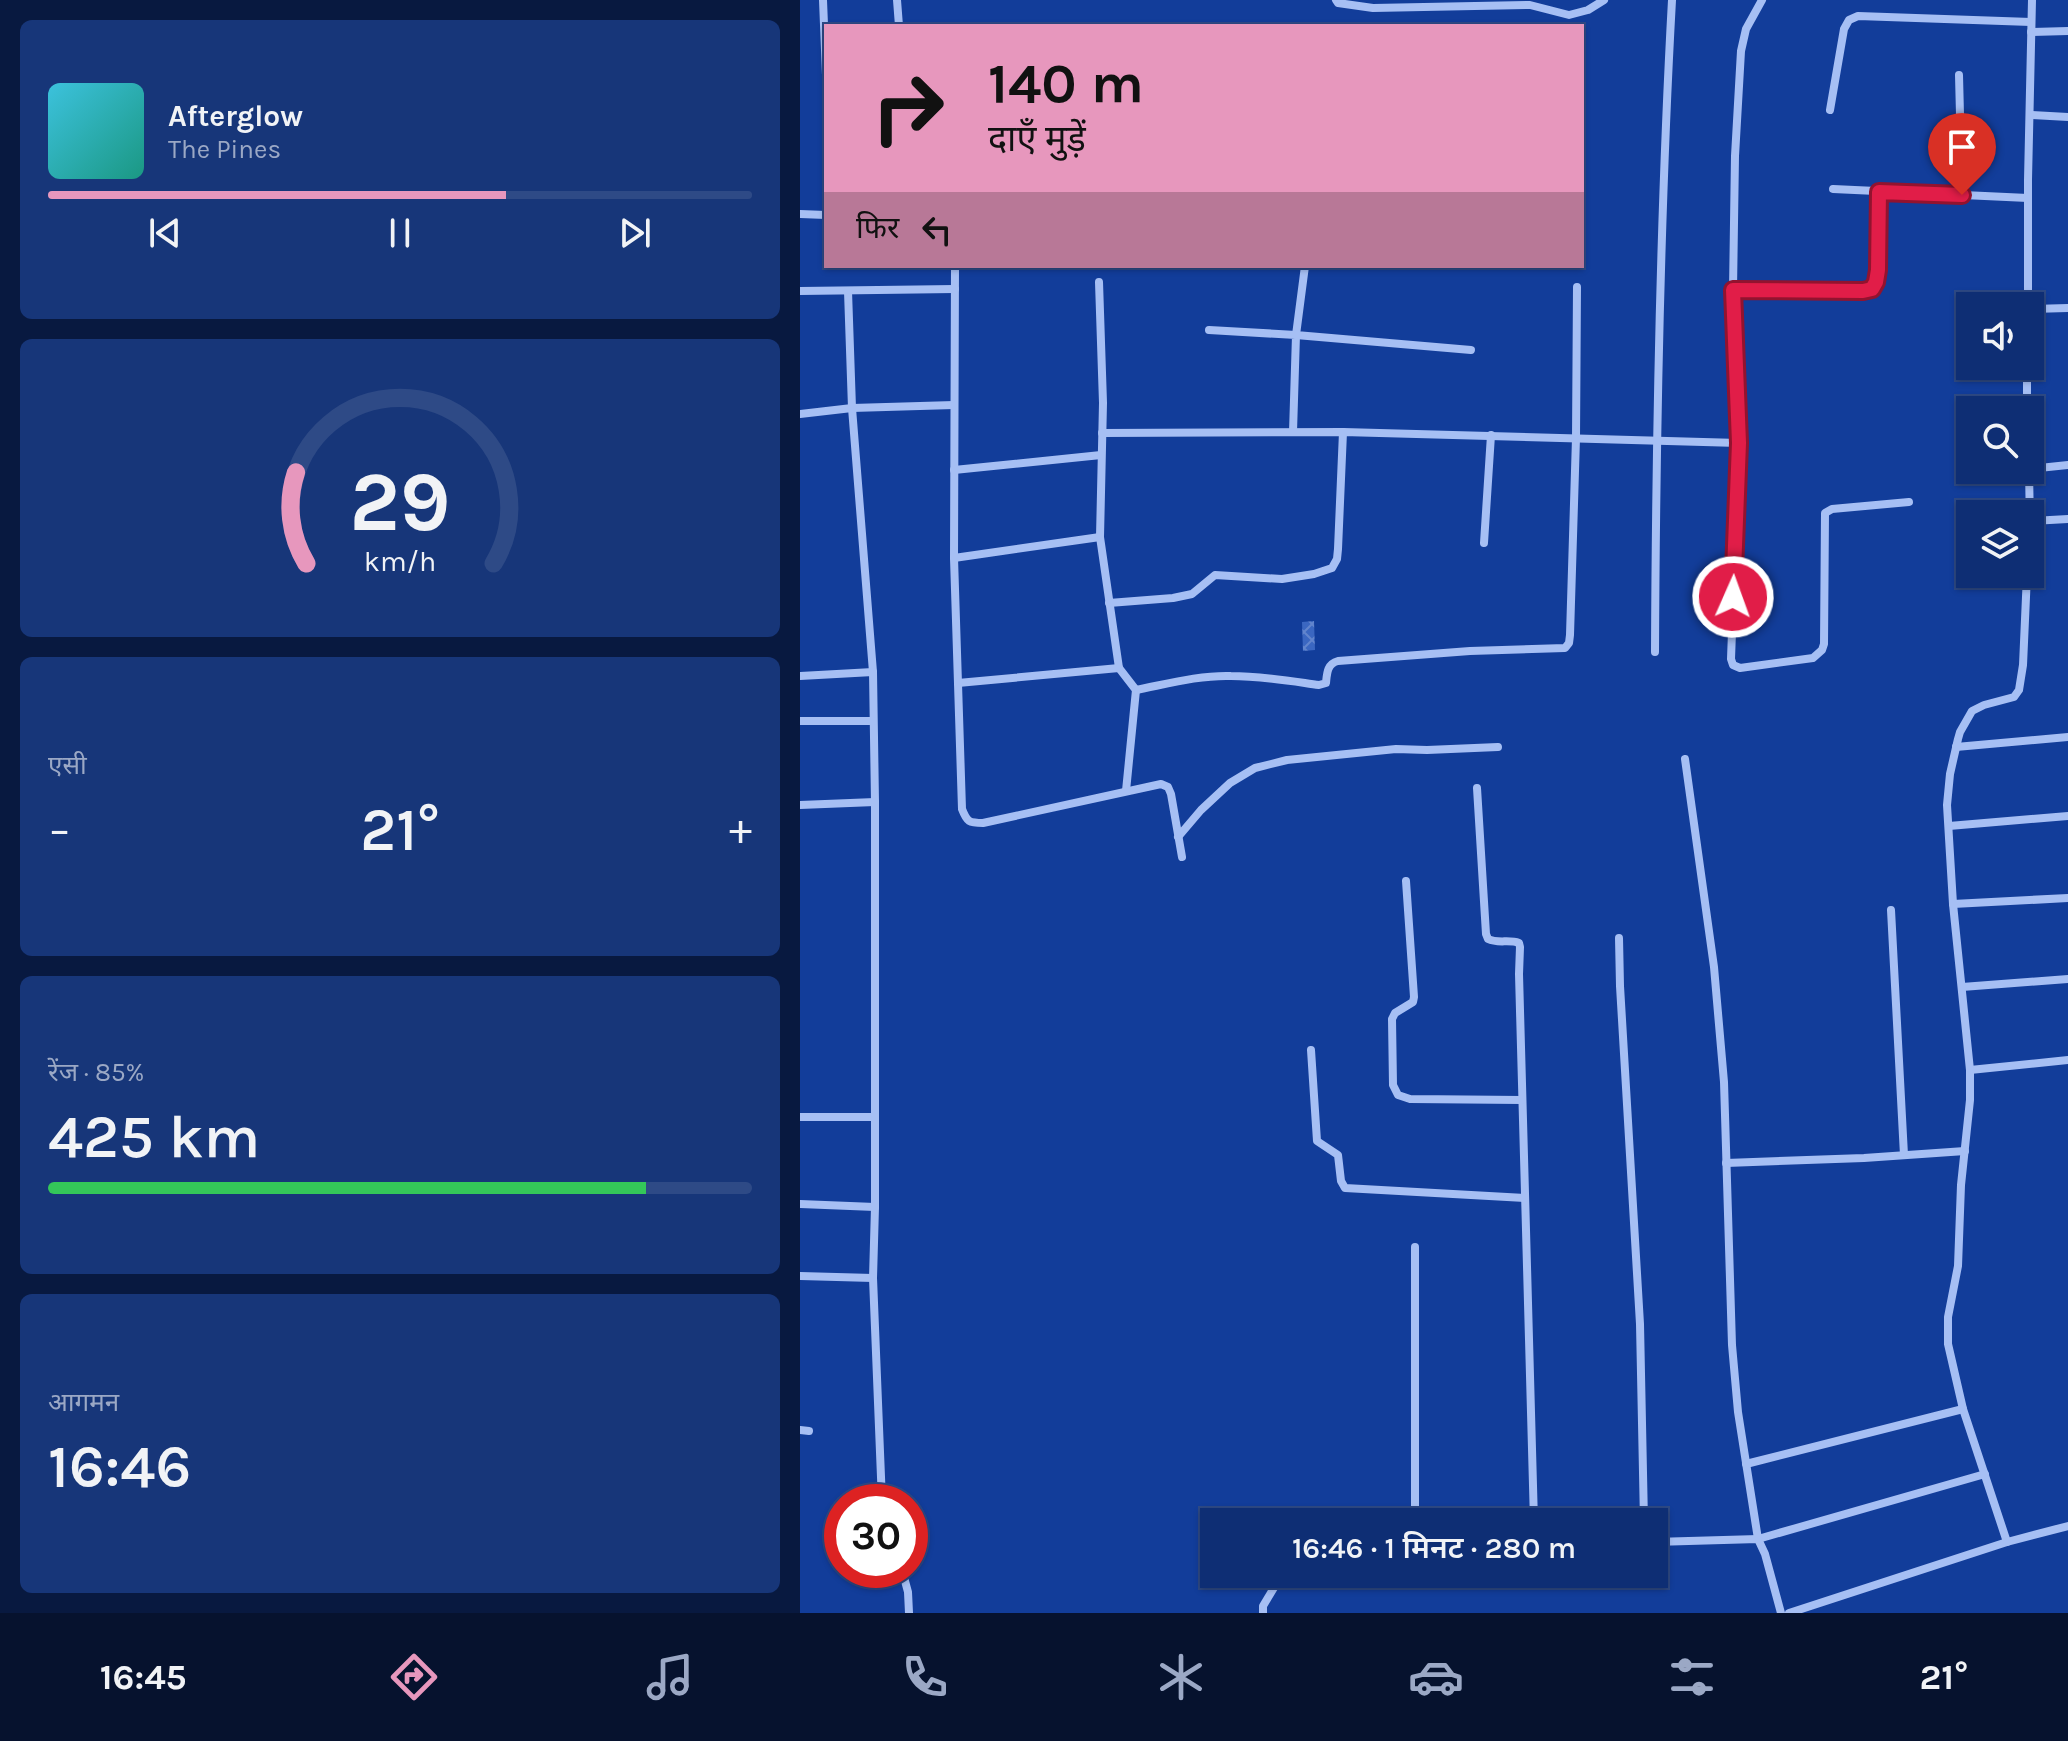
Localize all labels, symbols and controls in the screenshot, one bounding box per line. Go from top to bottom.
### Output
text: 140 m [988,51,1144,116]
icon: right [856,56,960,160]
text: Afterglow [168,98,303,134]
pin [1928,113,1996,195]
text: दाएँ मुड़ें [988,118,1086,160]
icon: arrive [1940,125,1984,169]
text: The Pines [168,134,281,165]
icon: left [915,208,959,252]
text: फिर [856,210,899,246]
icon: previous [143,211,187,255]
icon: pause [378,211,422,255]
icon: next [613,211,657,255]
map controls [1956,292,2044,588]
button: sound [1956,292,2044,380]
button: search [1956,396,2044,484]
text: 29 [349,453,451,550]
button: layers [1956,500,2044,588]
text: km/h [364,545,436,578]
position arrow [1691,555,1775,639]
text: एसी [48,750,87,781]
text: 21° [360,795,440,865]
text: − [48,804,71,855]
text: + [729,804,752,855]
text: रेंज · 85% [48,1057,144,1088]
text: 425 km [48,1102,260,1172]
text: आगमन [48,1387,119,1418]
text: 16:46 [48,1432,191,1502]
speed limit sign: 30 [824,1484,928,1588]
text: 16:46 · 1 मिनट · 280 m [1292,1530,1576,1566]
icon: directions [386,1649,442,1705]
icon: music [642,1649,698,1705]
icon: phone [897,1649,953,1705]
icon: climate [1153,1649,1209,1705]
icon: car [1408,1649,1464,1705]
icon: filters [1664,1649,1720,1705]
text: 16:45 [100,1656,187,1698]
text: 21° [1920,1656,1968,1698]

